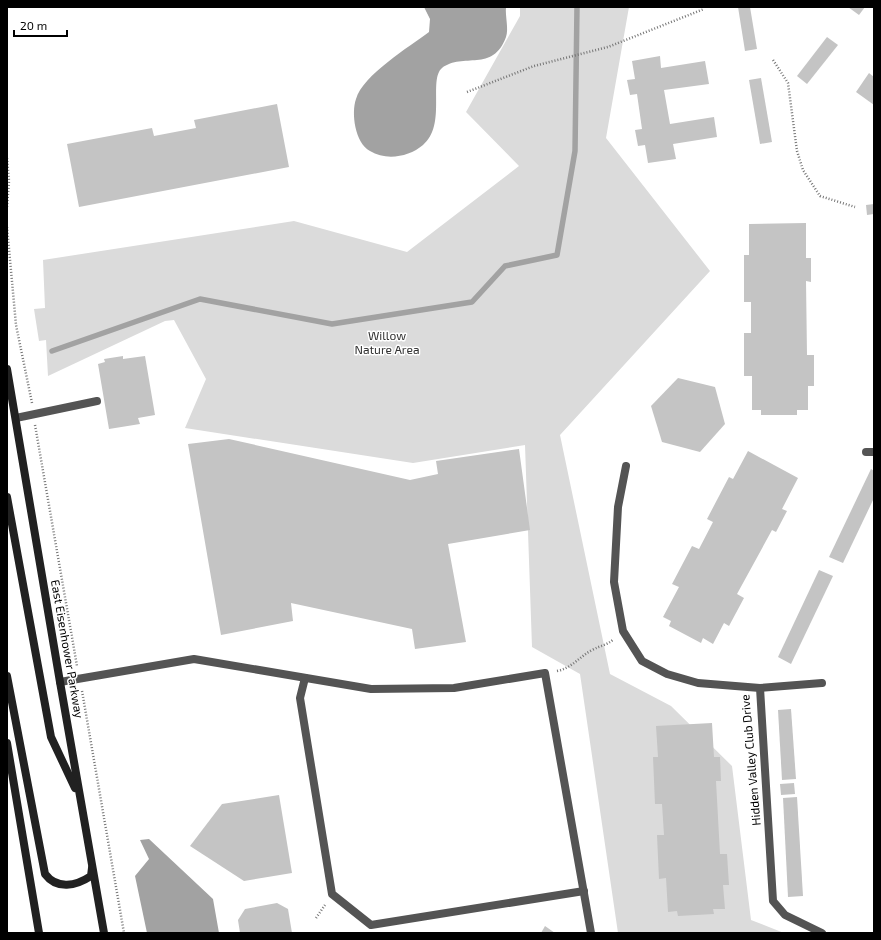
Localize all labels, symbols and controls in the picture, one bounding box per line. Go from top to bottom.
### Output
scale bar [14,12,67,38]
text: 20 m [20,18,47,32]
park label: Willow Nature Area [354,328,420,356]
street label: East Eisenhower Parkway [49,578,87,720]
street label: Hidden Valley Club Drive [737,694,763,826]

